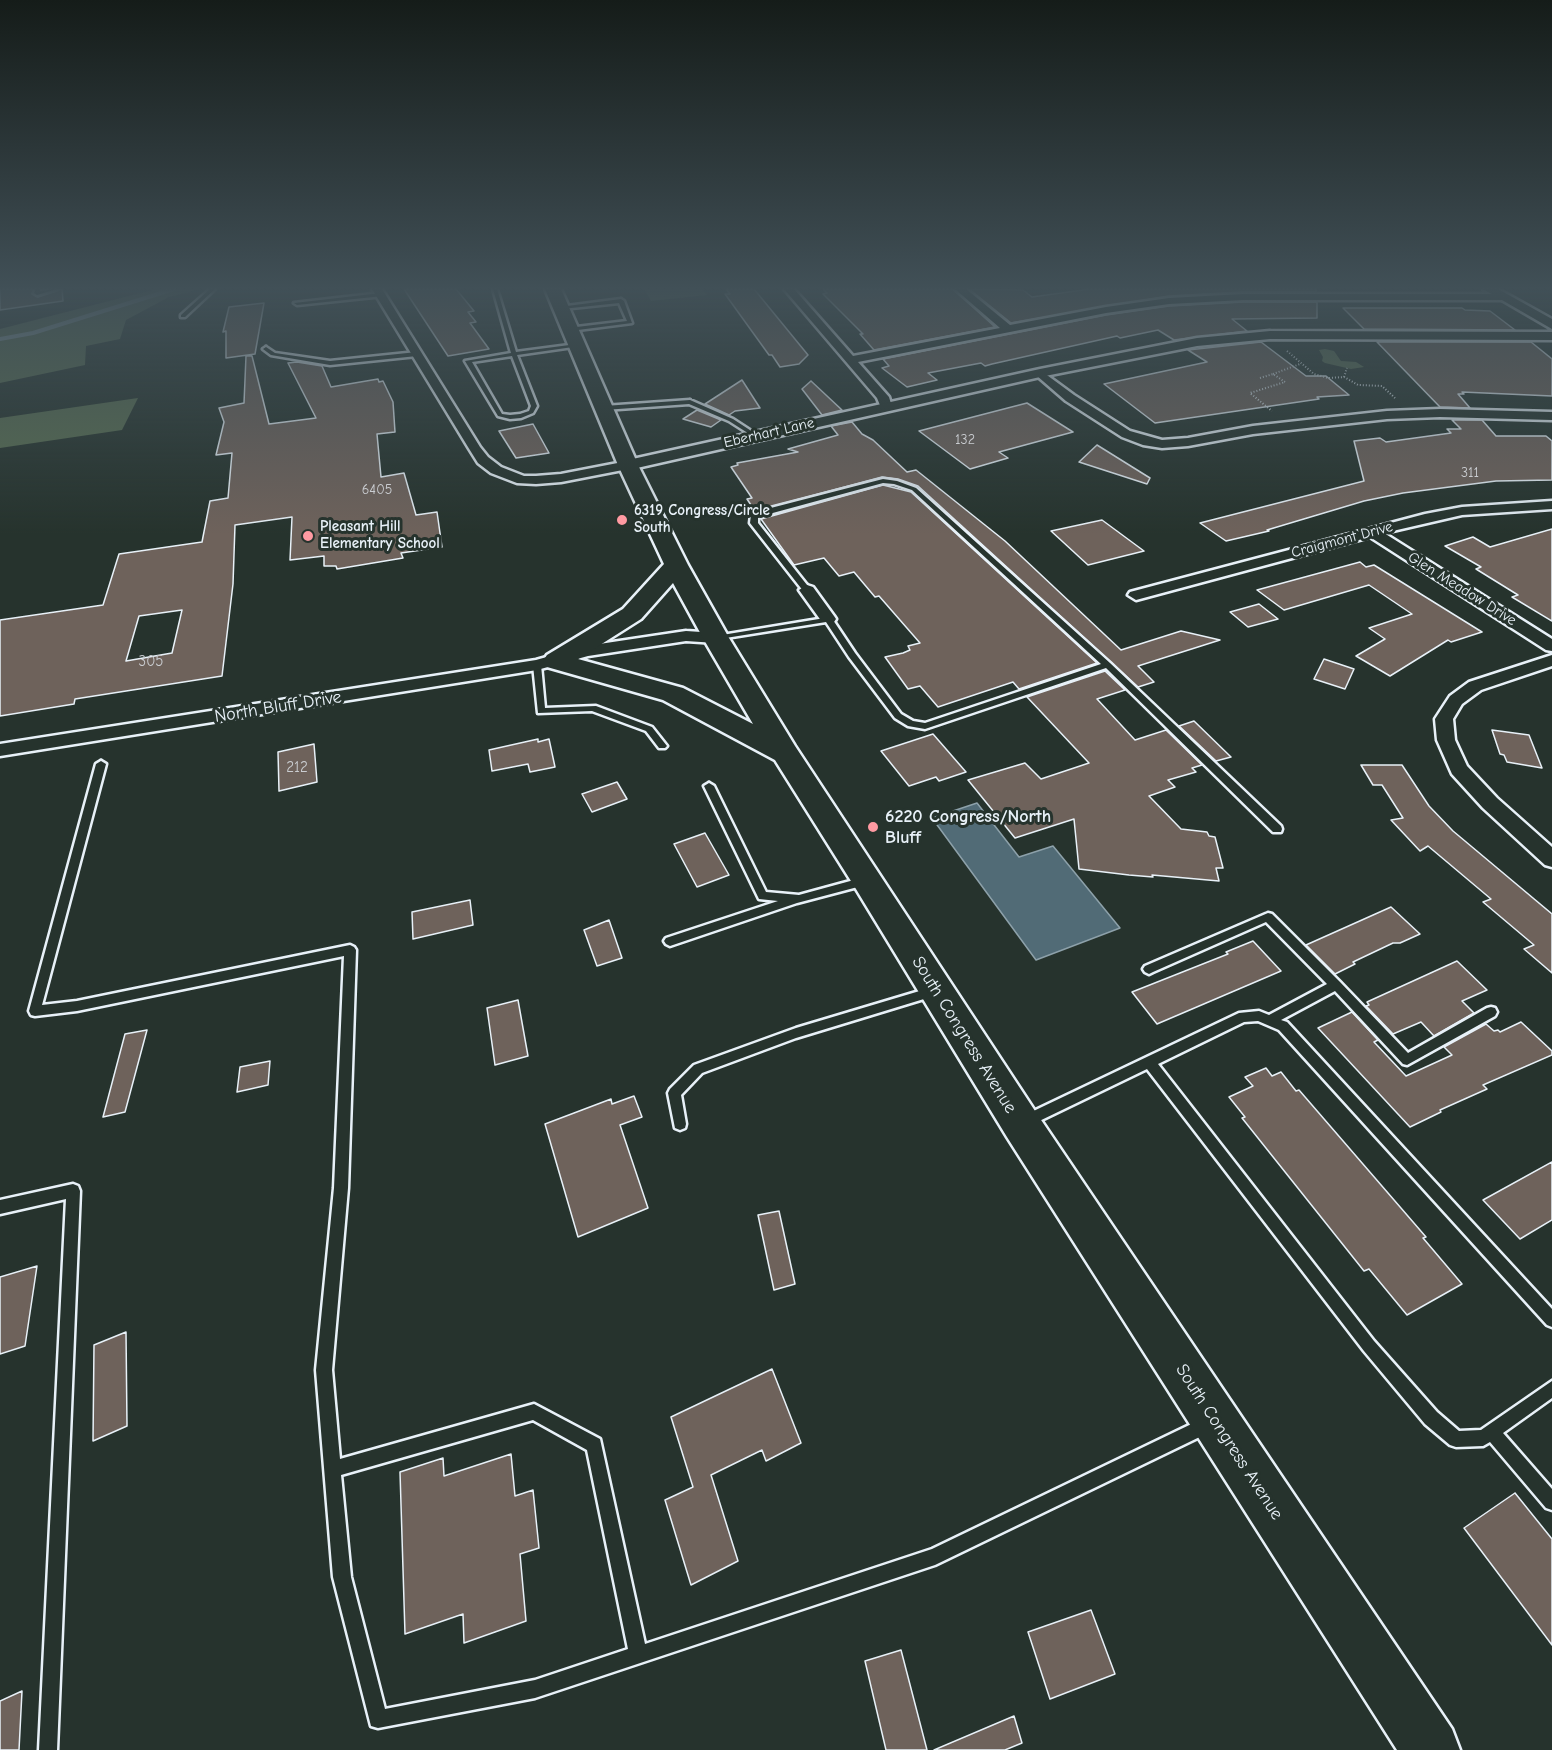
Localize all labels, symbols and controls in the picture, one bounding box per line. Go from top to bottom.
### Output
street label: Eberhart Lane [722,414,816,452]
house number: 132 [955,432,975,448]
house number: 311 [1461,465,1479,481]
house number: 6405 [362,482,392,498]
place label: 6319 Congress/Circle South [634,502,770,537]
marker: 6319 Congress/Circle South [615,513,629,527]
place label: Pleasant Hill Elementary School [320,518,440,553]
street label: Craigmont Drive [1289,518,1395,562]
marker: Pleasant Hill Elementary School [301,529,315,543]
street label: Glen Meadow Drive [1404,548,1520,630]
house number: 305 [139,653,163,671]
street label: North Bluff Drive [213,686,343,728]
house number: 212 [286,759,308,777]
place label: 6220 Congress/North Bluff [885,806,1051,848]
marker: 6220 Congress/North Bluff [866,820,880,834]
street label: South Congress Avenue [907,952,1021,1118]
street label: South Congress Avenue [1171,1360,1287,1524]

